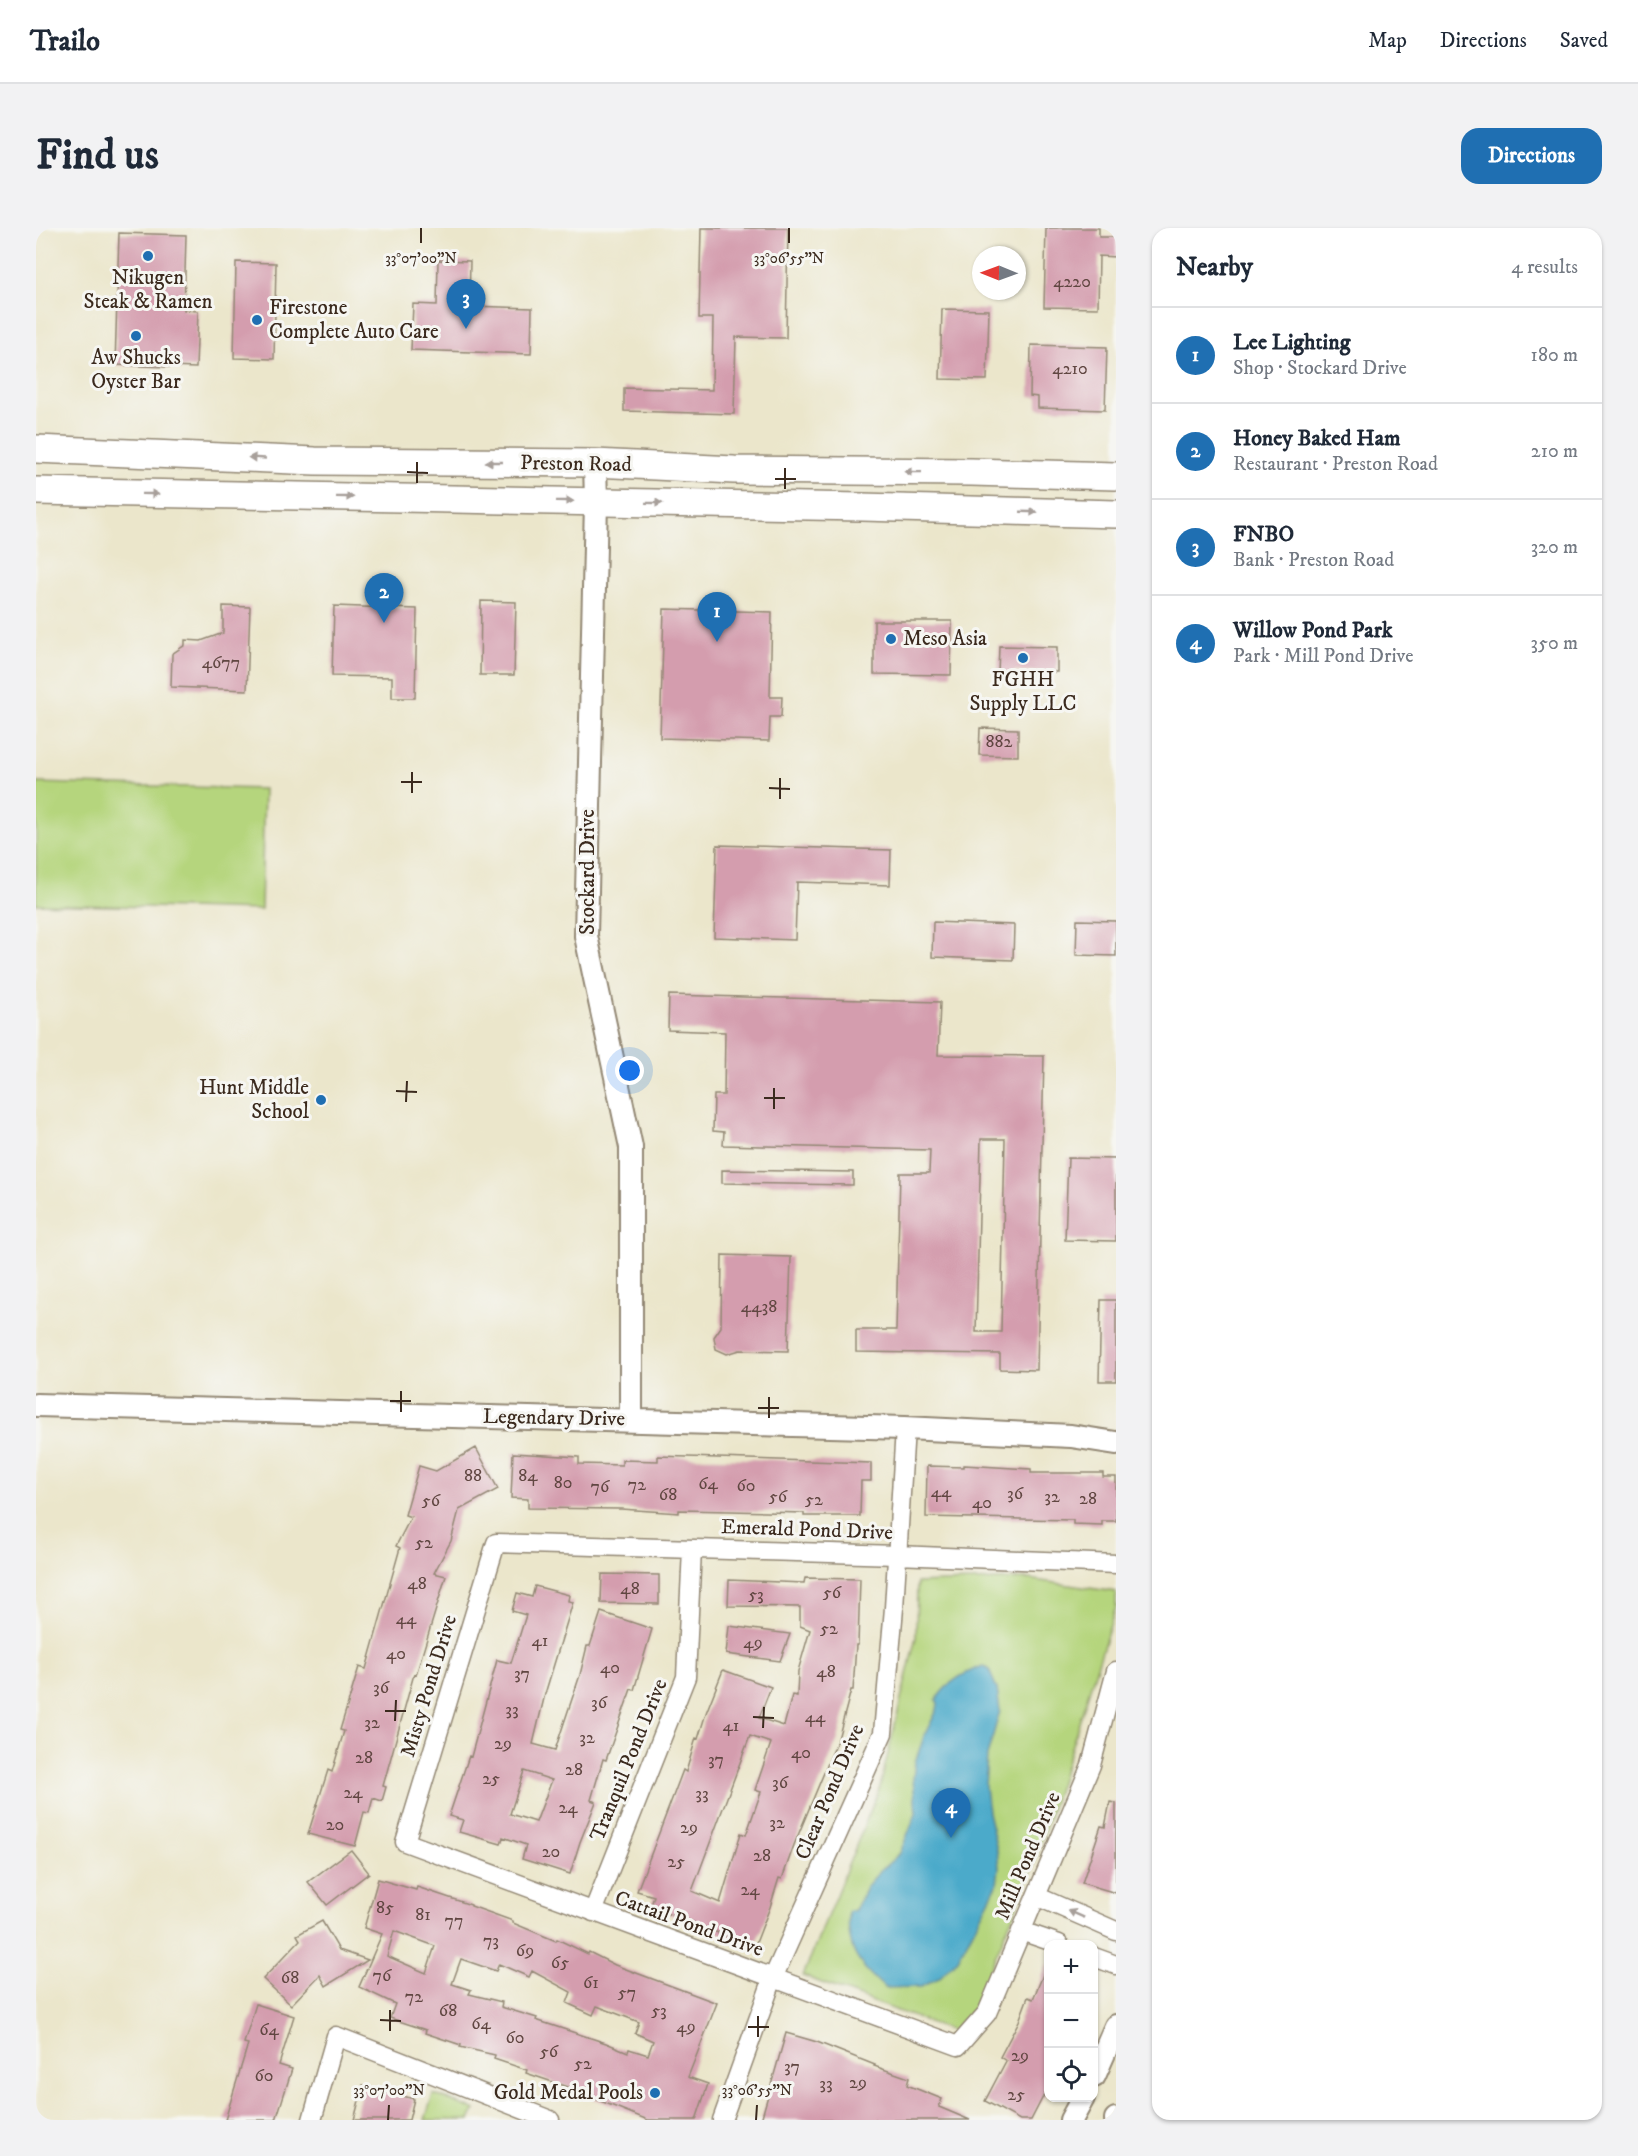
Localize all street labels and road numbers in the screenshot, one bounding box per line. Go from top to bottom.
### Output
street label: Preston Road [520,450,633,478]
street label: Stockard Drive [575,809,601,935]
street label: Legendary Drive [483,1404,626,1432]
street label: Emerald Pond Drive [721,1514,894,1546]
street label: Misty Pond Drive [395,1611,463,1760]
street label: Tranquil Pond Drive [585,1675,674,1845]
street label: Clear Pond Drive [790,1720,870,1864]
street label: Mill Pond Drive [989,1788,1067,1924]
street label: Cattail Pond Drive [611,1885,767,1963]

